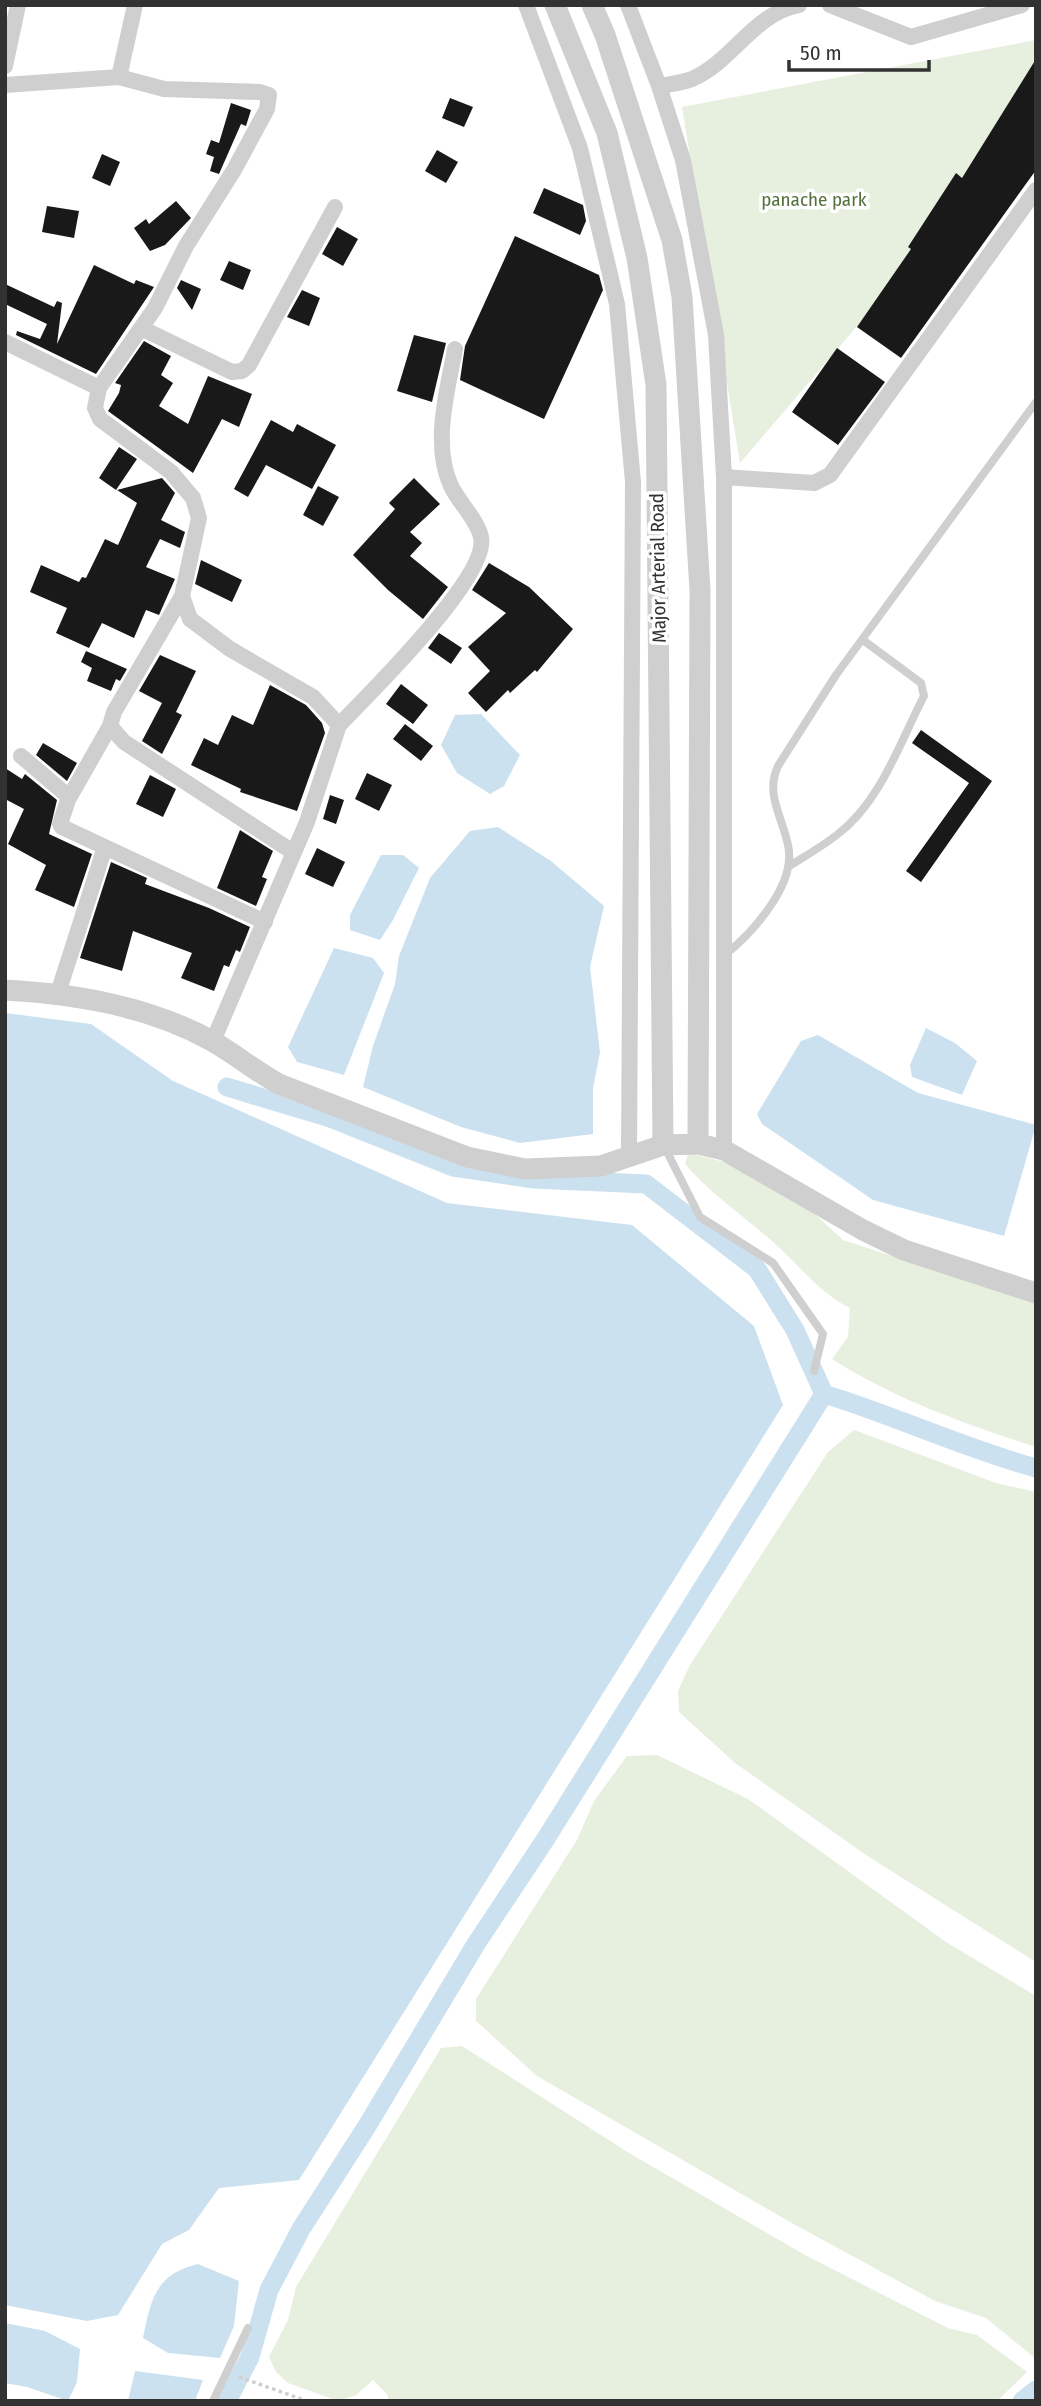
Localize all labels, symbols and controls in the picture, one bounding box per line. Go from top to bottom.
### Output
scale bar [789,28,929,72]
text: 50 m [800,40,842,66]
park label: panache park [761,188,867,211]
street label: Major Arterial Road [645,493,671,643]

